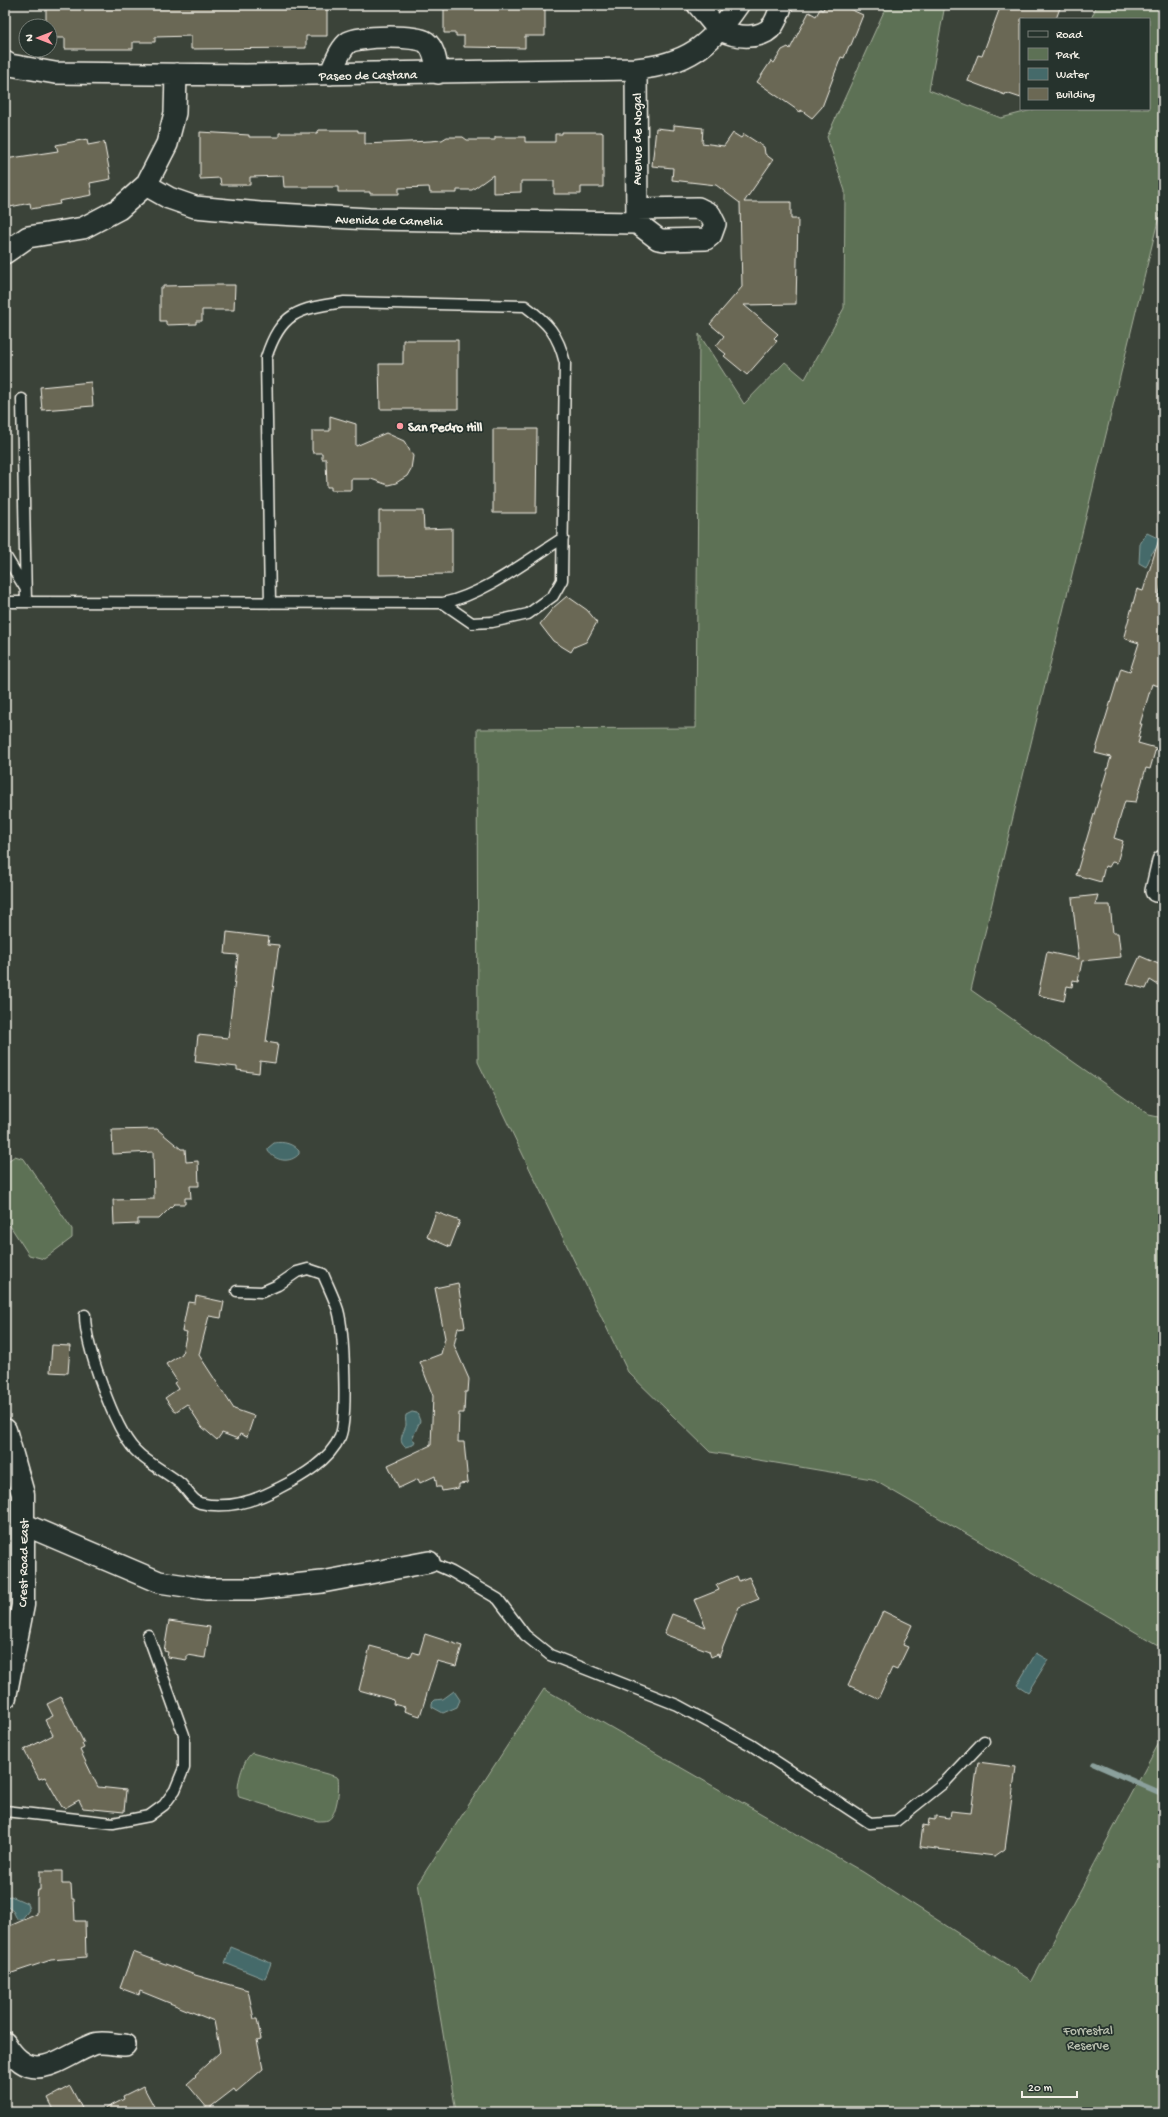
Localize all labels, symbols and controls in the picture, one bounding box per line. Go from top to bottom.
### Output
north arrow [18,18,58,58]
legend [1020,18,1150,110]
text: Road [1056,29,1083,43]
text: N [24,34,36,42]
text: Park [1055,49,1081,63]
street label: Paseo de Castana [318,68,418,85]
text: Water [1056,69,1090,83]
text: Building [1055,89,1095,103]
street label: Avenue de Nogal [631,93,646,185]
street label: Avenida de Camelia [335,213,444,230]
marker: San Pedro Hill [395,421,405,431]
place label: San Pedro Hill [408,421,483,436]
street label: Crest Road East [16,1517,33,1607]
park label: Forrestal Reserve [1062,2024,1113,2054]
scale bar [1022,2073,1077,2099]
text: 20 m [1028,2082,1053,2096]

